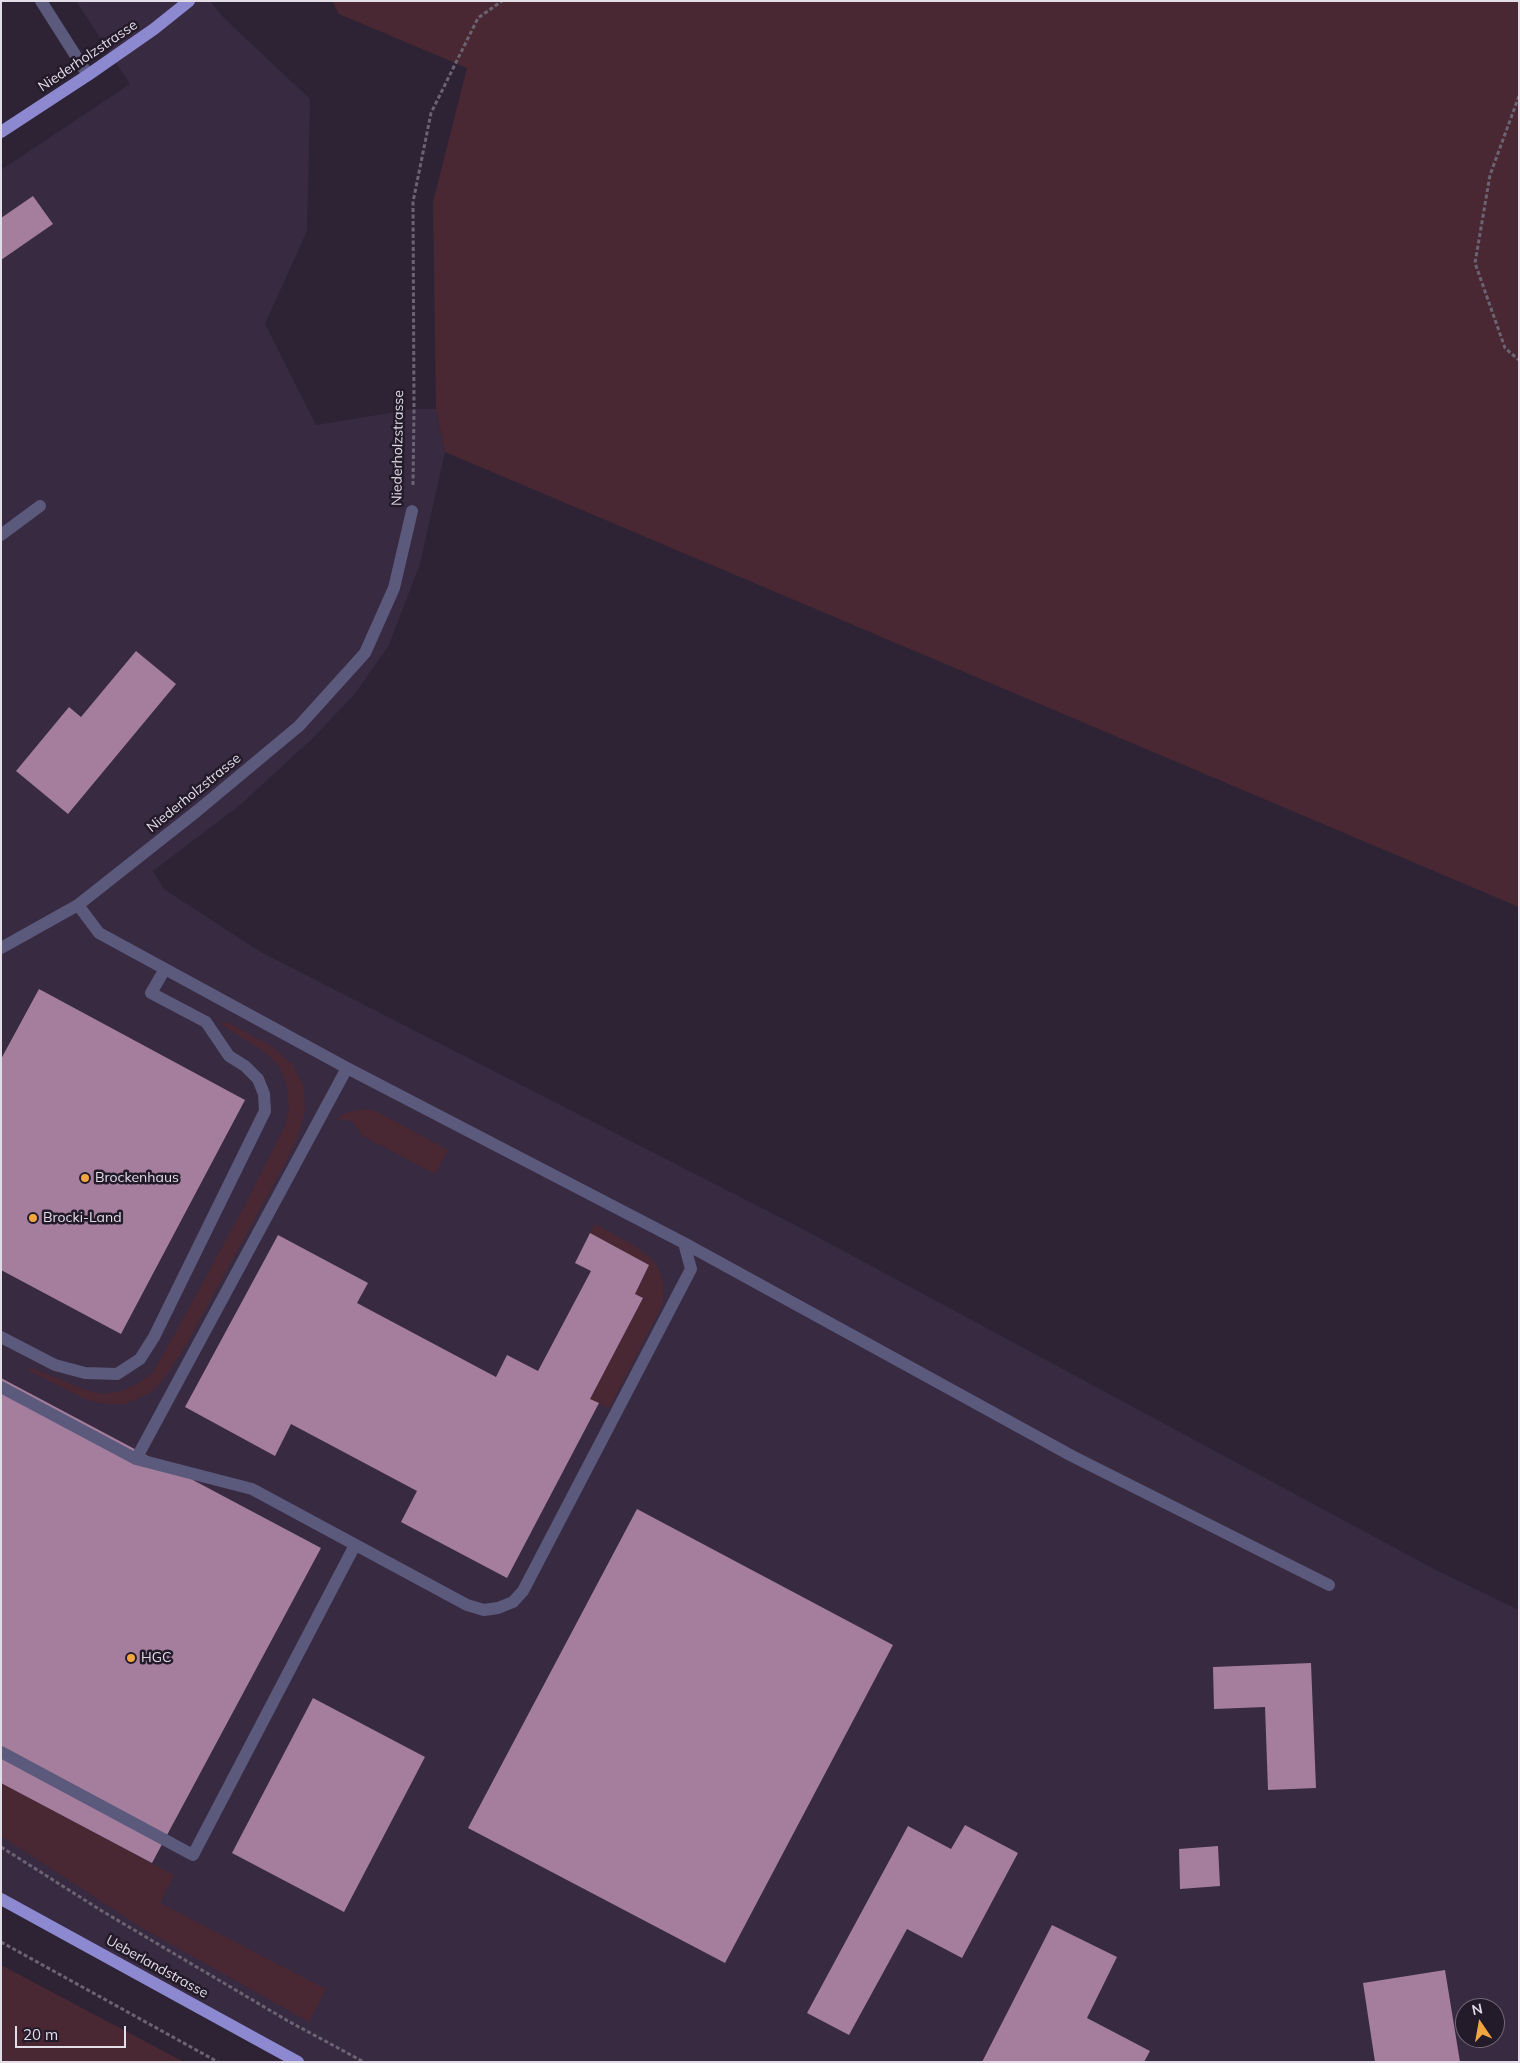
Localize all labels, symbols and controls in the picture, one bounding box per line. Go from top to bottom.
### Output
street label: Niederholzstrasse [35,17,141,95]
street label: Niederholzstrasse [389,390,407,506]
street label: Niederholzstrasse [144,750,244,836]
place label: Brockenhaus [95,1170,179,1186]
marker: Brockenhaus [79,1172,91,1184]
place label: Brocki-Land [43,1210,122,1226]
marker: Brocki-Land [27,1212,39,1224]
place label: HGC [141,1650,172,1666]
marker: HGC [125,1652,137,1664]
street label: Ueberlandstrasse [103,1932,211,2002]
north arrow [1455,1998,1505,2048]
text: N [1470,1999,1484,2019]
scale bar [18,2016,129,2048]
text: 20 m [23,2025,58,2044]

